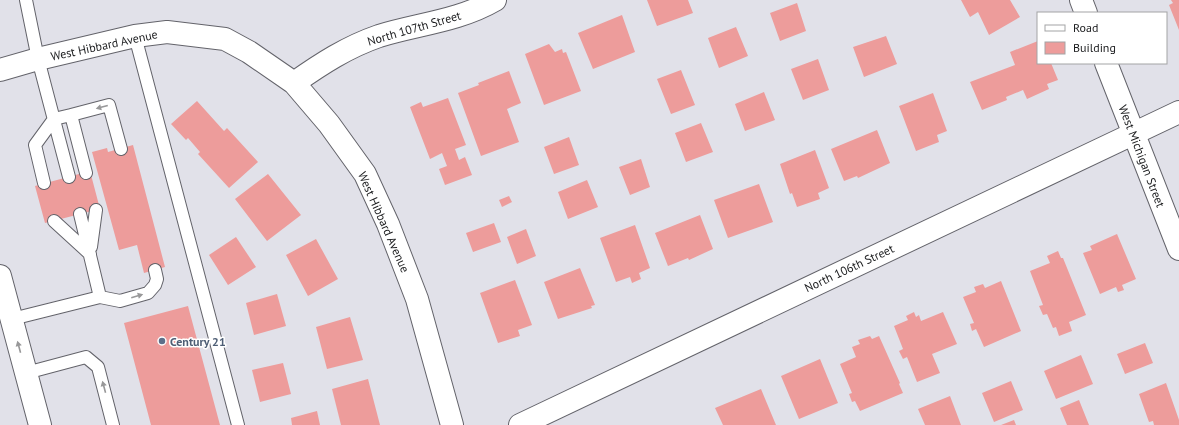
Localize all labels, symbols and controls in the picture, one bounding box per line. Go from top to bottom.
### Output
street label: North 107th Street [365,7,463,49]
legend [1037,12,1167,64]
text: Road [1073,20,1098,35]
street label: West Hibbard Avenue [49,26,159,64]
text: Building [1073,40,1116,55]
street label: West Michigan Street [1116,103,1168,209]
one-way arrow [96,104,108,110]
street label: West Hibbard Avenue [355,169,413,275]
street label: North 106th Street [802,241,896,295]
one-way arrow [131,293,143,299]
place label: Century 21 [170,334,226,349]
marker: Century 21 [157,336,167,346]
one-way arrow [16,341,22,353]
one-way arrow [100,381,106,393]

